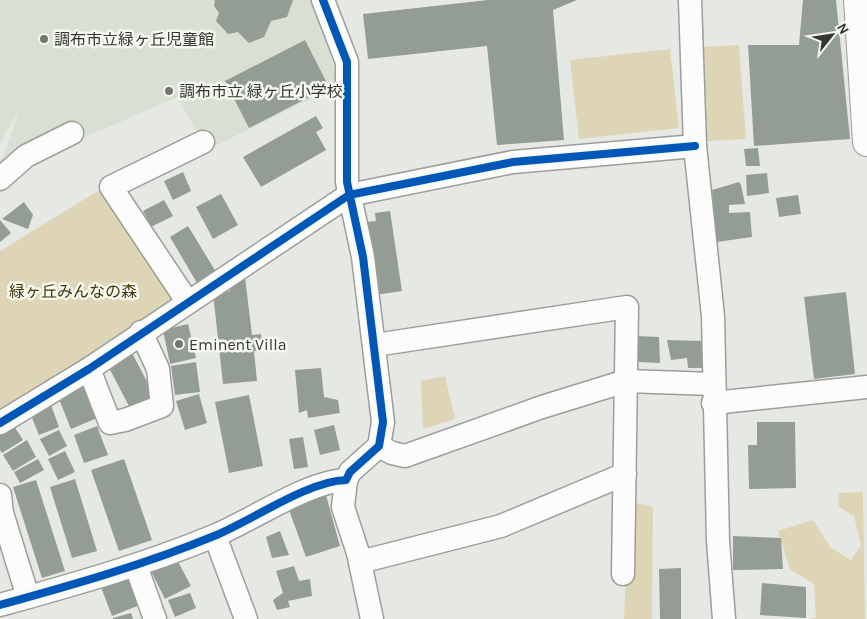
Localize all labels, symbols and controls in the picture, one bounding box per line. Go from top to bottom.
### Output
north arrow [807,10,857,60]
text: N [833,20,853,37]
place label: 調布市立緑ヶ丘児童館 [54,30,214,49]
marker: 調布市立緑ヶ丘児童館 [38,33,50,45]
place label: 調布市立 緑ヶ丘小学校 [179,82,343,101]
marker: 調布市立 緑ヶ丘小学校 [163,85,175,97]
park label: 緑ヶ丘みんなの森 [9,282,137,301]
place label: Eminent Villa [189,335,287,354]
marker: Eminent Villa [173,338,185,350]

